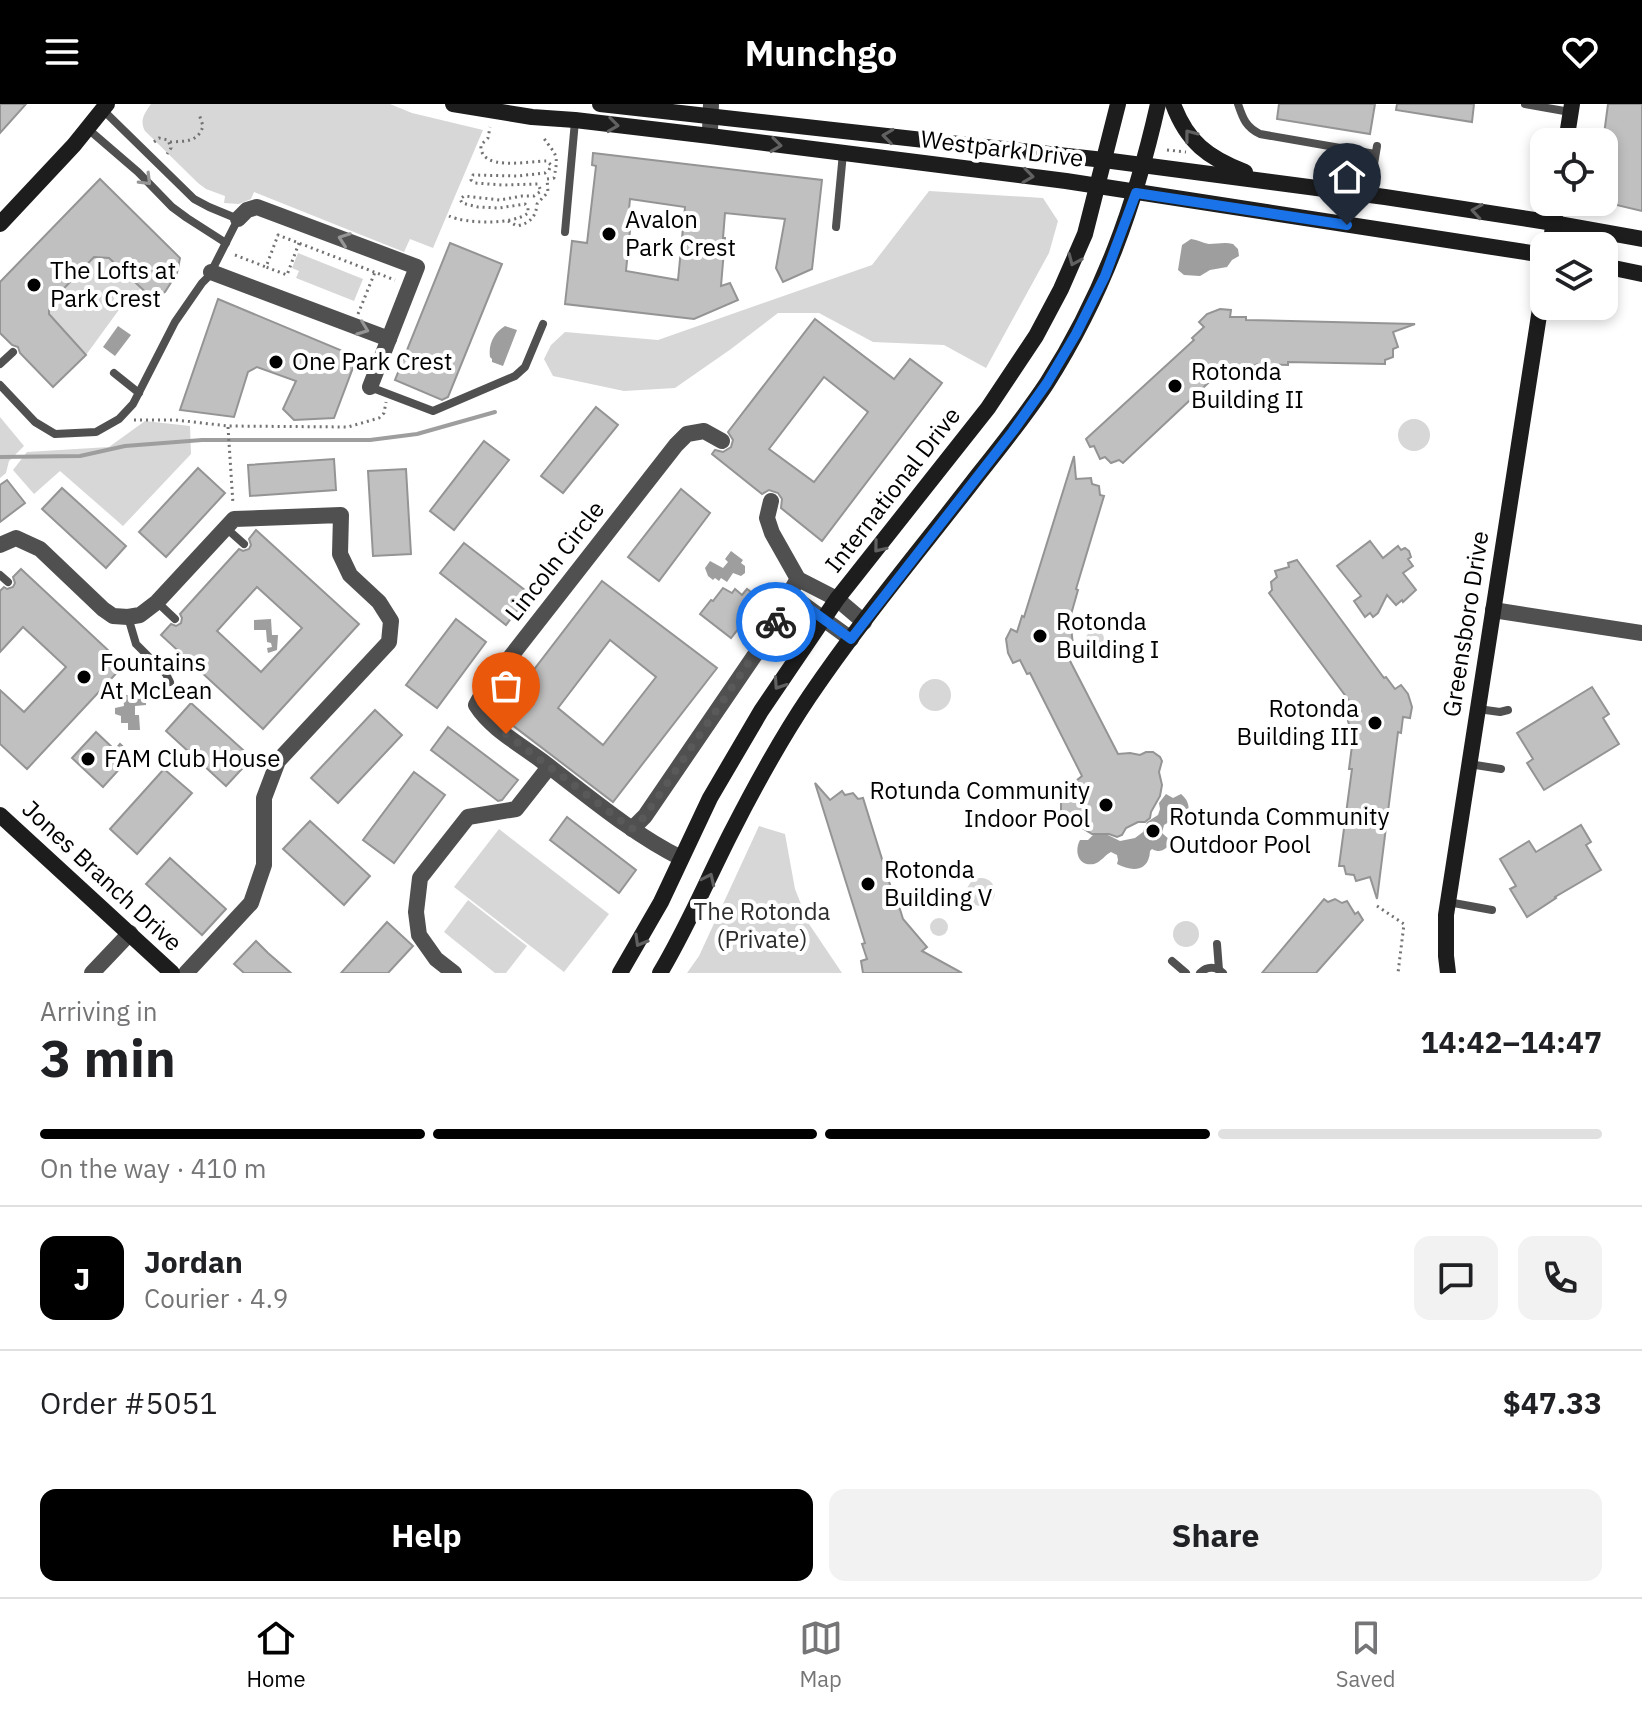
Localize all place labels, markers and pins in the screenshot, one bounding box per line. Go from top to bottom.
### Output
pin [1313,143,1381,225]
place label: Avalon Park Crest [625,203,736,263]
marker: Avalon Park Crest [600,225,618,243]
place label: The Lofts at Park Crest [50,254,176,314]
marker: The Lofts at Park Crest [25,276,43,294]
place label: One Park Crest [292,345,452,377]
marker: One Park Crest [267,353,285,371]
place label: Rotonda Building II [1191,355,1304,415]
marker: Rotonda Building II [1166,377,1184,395]
place label: Rotonda Building I [1056,605,1159,665]
marker: Rotonda Building I [1031,627,1049,645]
place label: Fountains At McLean [100,646,212,706]
pin [472,652,540,734]
marker: Fountains At McLean [75,668,93,686]
place label: Rotonda Building III [1236,692,1359,752]
marker: Rotonda Building III [1366,714,1384,732]
place label: FAM Club House [104,742,280,774]
marker: FAM Club House [79,750,97,768]
place label: Rotunda Community Indoor Pool [870,774,1090,834]
marker: Rotunda Community Indoor Pool [1097,796,1115,814]
place label: Rotunda Community Outdoor Pool [1169,800,1389,860]
marker: Rotunda Community Outdoor Pool [1144,822,1162,840]
place label: Rotonda Building V [884,853,993,913]
marker: Rotonda Building V [859,875,877,893]

